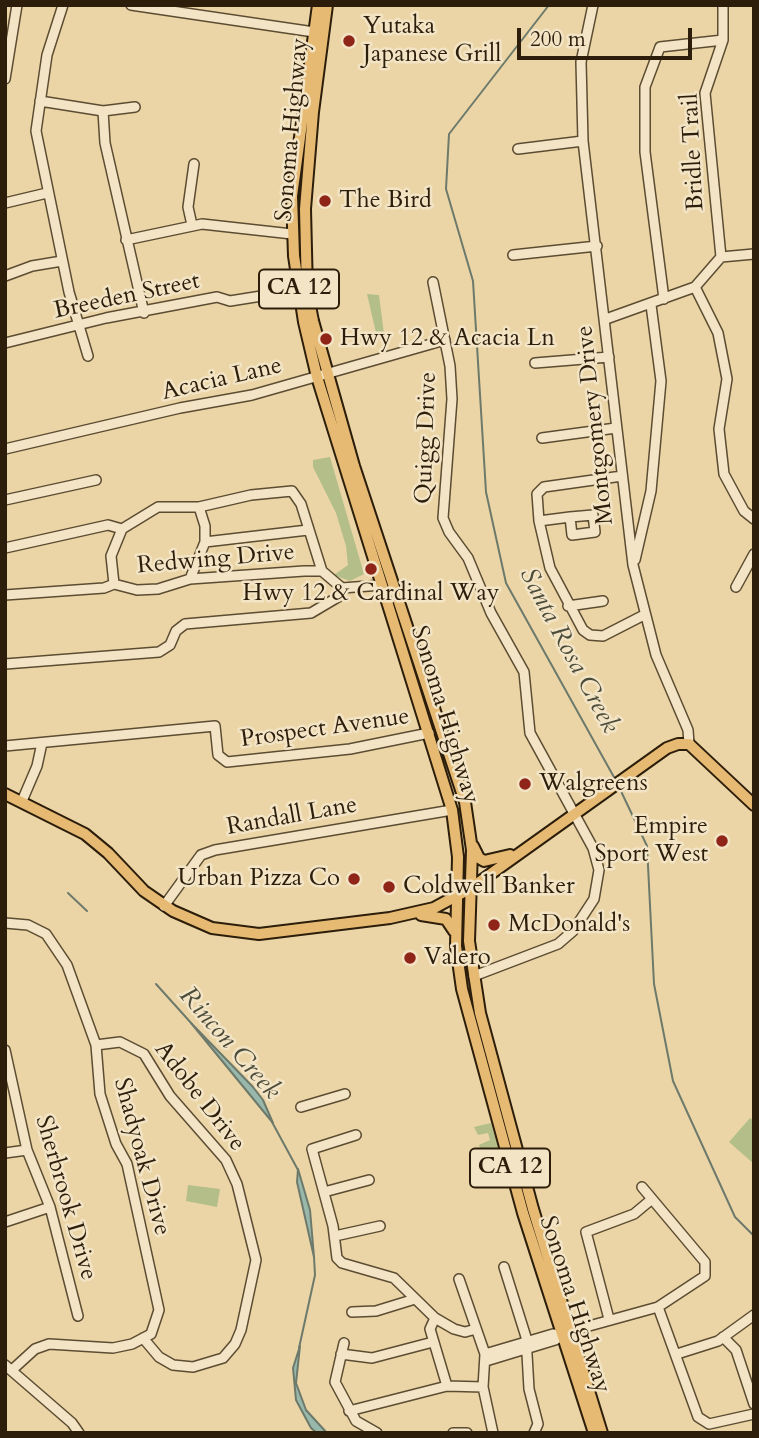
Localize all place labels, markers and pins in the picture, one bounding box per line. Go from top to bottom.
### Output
place label: Yutaka Japanese Grill [363,13,501,69]
marker: Yutaka Japanese Grill [341,33,357,49]
place label: The Bird [339,187,432,215]
marker: The Bird [317,193,333,209]
place label: Hwy 12 & Acacia Ln [340,325,555,353]
marker: Hwy 12 & Acacia Ln [318,331,334,347]
marker: Hwy 12 & Cardinal Way [363,561,379,577]
place label: Hwy 12 & Cardinal Way [243,580,499,608]
place label: Walgreens [539,770,648,798]
marker: Walgreens [517,776,533,792]
place label: Empire Sport West [594,813,708,869]
marker: Empire Sport West [714,833,730,849]
place label: Urban Pizza Co [178,865,340,893]
marker: Urban Pizza Co [346,871,362,887]
place label: Coldwell Banker [403,873,575,901]
marker: Coldwell Banker [381,879,397,895]
place label: McDonald's [508,911,630,939]
marker: McDonald's [486,917,502,933]
place label: Valero [424,944,491,972]
marker: Valero [402,950,418,966]

